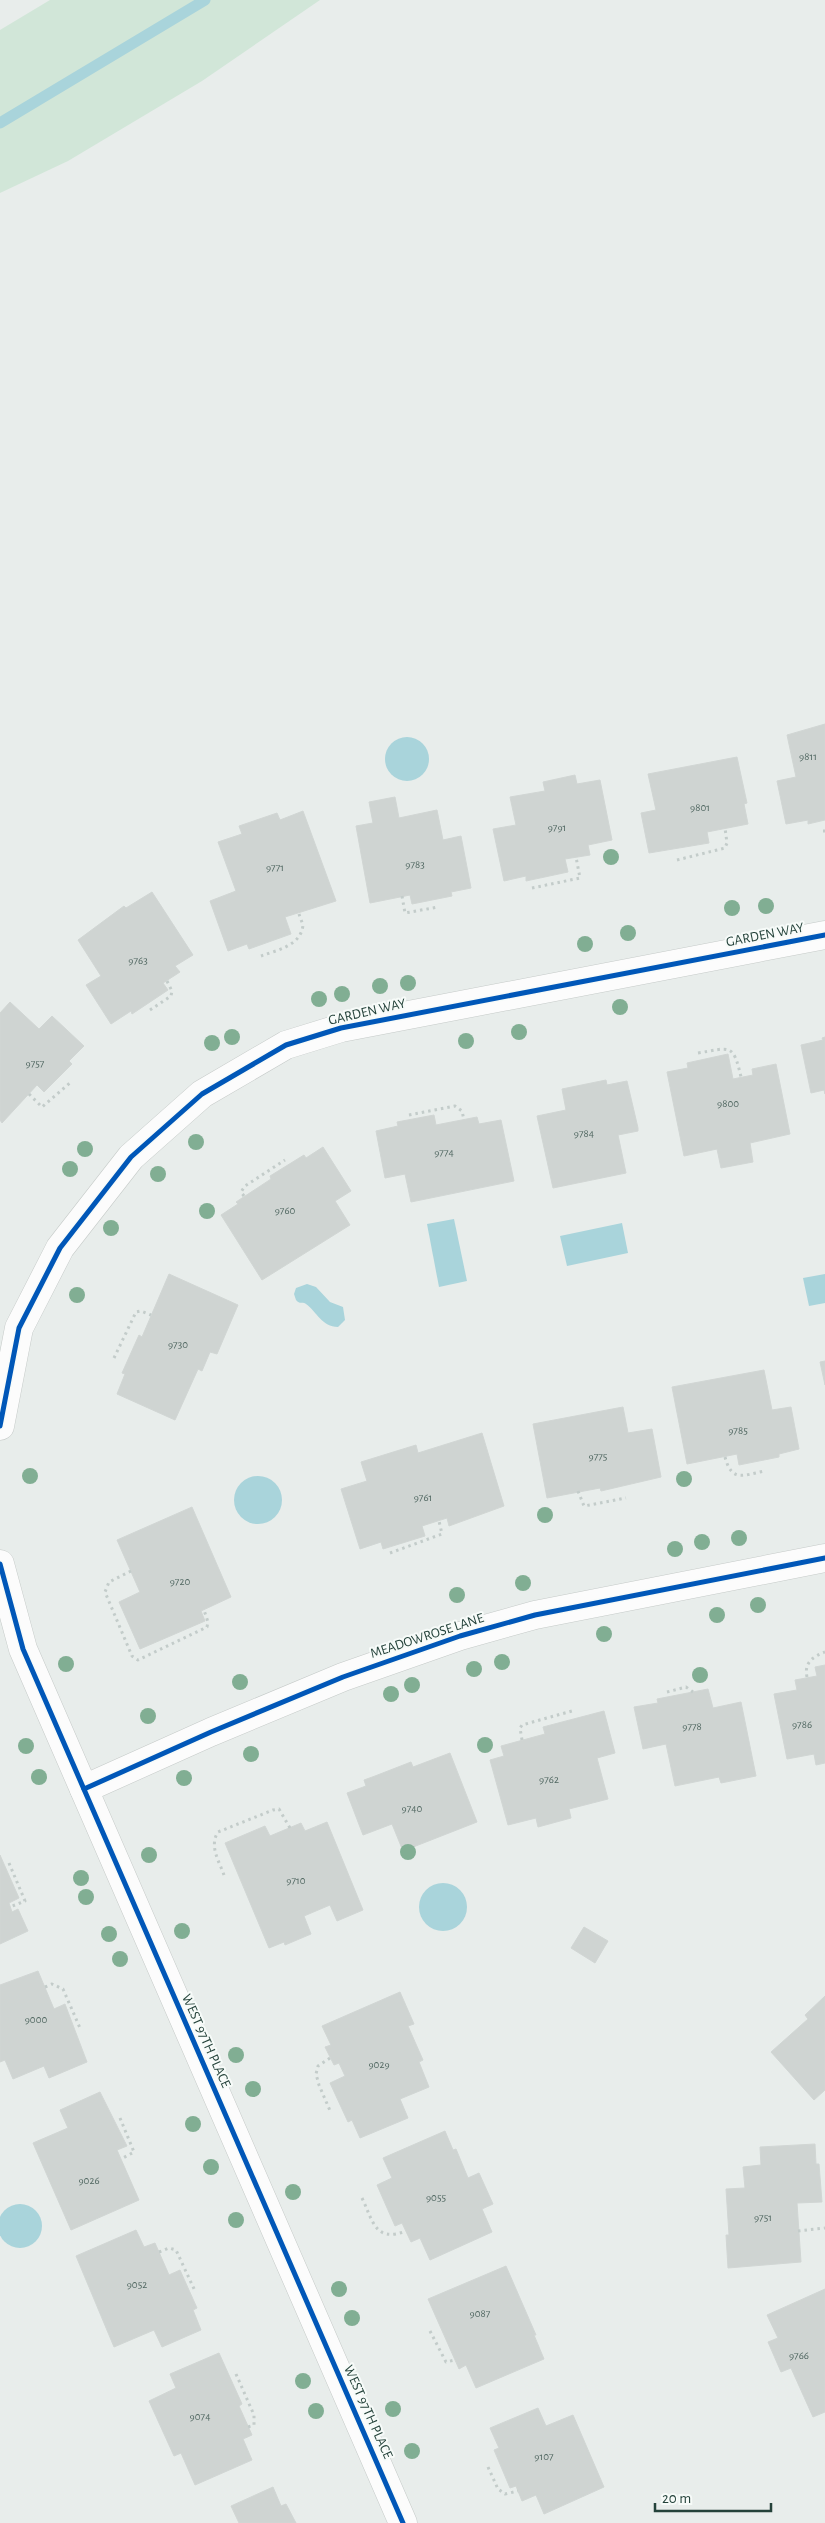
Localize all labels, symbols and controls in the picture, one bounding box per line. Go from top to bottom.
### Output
house number: 9811 [799,751,817,762]
house number: 9801 [690,802,710,813]
house number: 9791 [548,822,566,833]
house number: 9783 [405,859,425,870]
house number: 9771 [266,862,284,873]
street label: GARDEN WAY [725,920,806,949]
house number: 9763 [128,955,148,966]
street label: GARDEN WAY [327,996,408,1028]
house number: 9757 [26,1058,45,1069]
house number: 9800 [717,1098,739,1109]
house number: 9784 [574,1128,594,1139]
house number: 9774 [434,1147,454,1158]
house number: 9760 [275,1205,296,1216]
house number: 9730 [168,1339,188,1350]
house number: 9785 [728,1425,748,1436]
house number: 9775 [589,1451,608,1462]
house number: 9761 [414,1492,432,1503]
house number: 9720 [170,1576,190,1587]
street label: MEADOWROSE LANE [368,1611,486,1661]
house number: 9786 [792,1719,812,1730]
house number: 9778 [682,1721,702,1732]
house number: 9762 [539,1774,559,1785]
house number: 9740 [402,1803,423,1814]
house number: 9710 [286,1875,306,1886]
street label: WEST 97TH PLACE [179,1992,233,2090]
house number: 9000 [25,2014,47,2025]
house number: 9029 [368,2059,390,2070]
house number: 9026 [78,2175,100,2186]
house number: 9055 [426,2192,446,2203]
house number: 9751 [754,2212,772,2223]
house number: 9052 [127,2279,147,2290]
house number: 9087 [470,2308,491,2319]
house number: 9766 [789,2350,809,2361]
street label: WEST 97TH PLACE [341,2363,395,2461]
house number: 9074 [190,2411,210,2422]
house number: 9107 [534,2451,554,2462]
scale bar [655,2480,771,2512]
text: 20 m [662,2491,691,2506]

